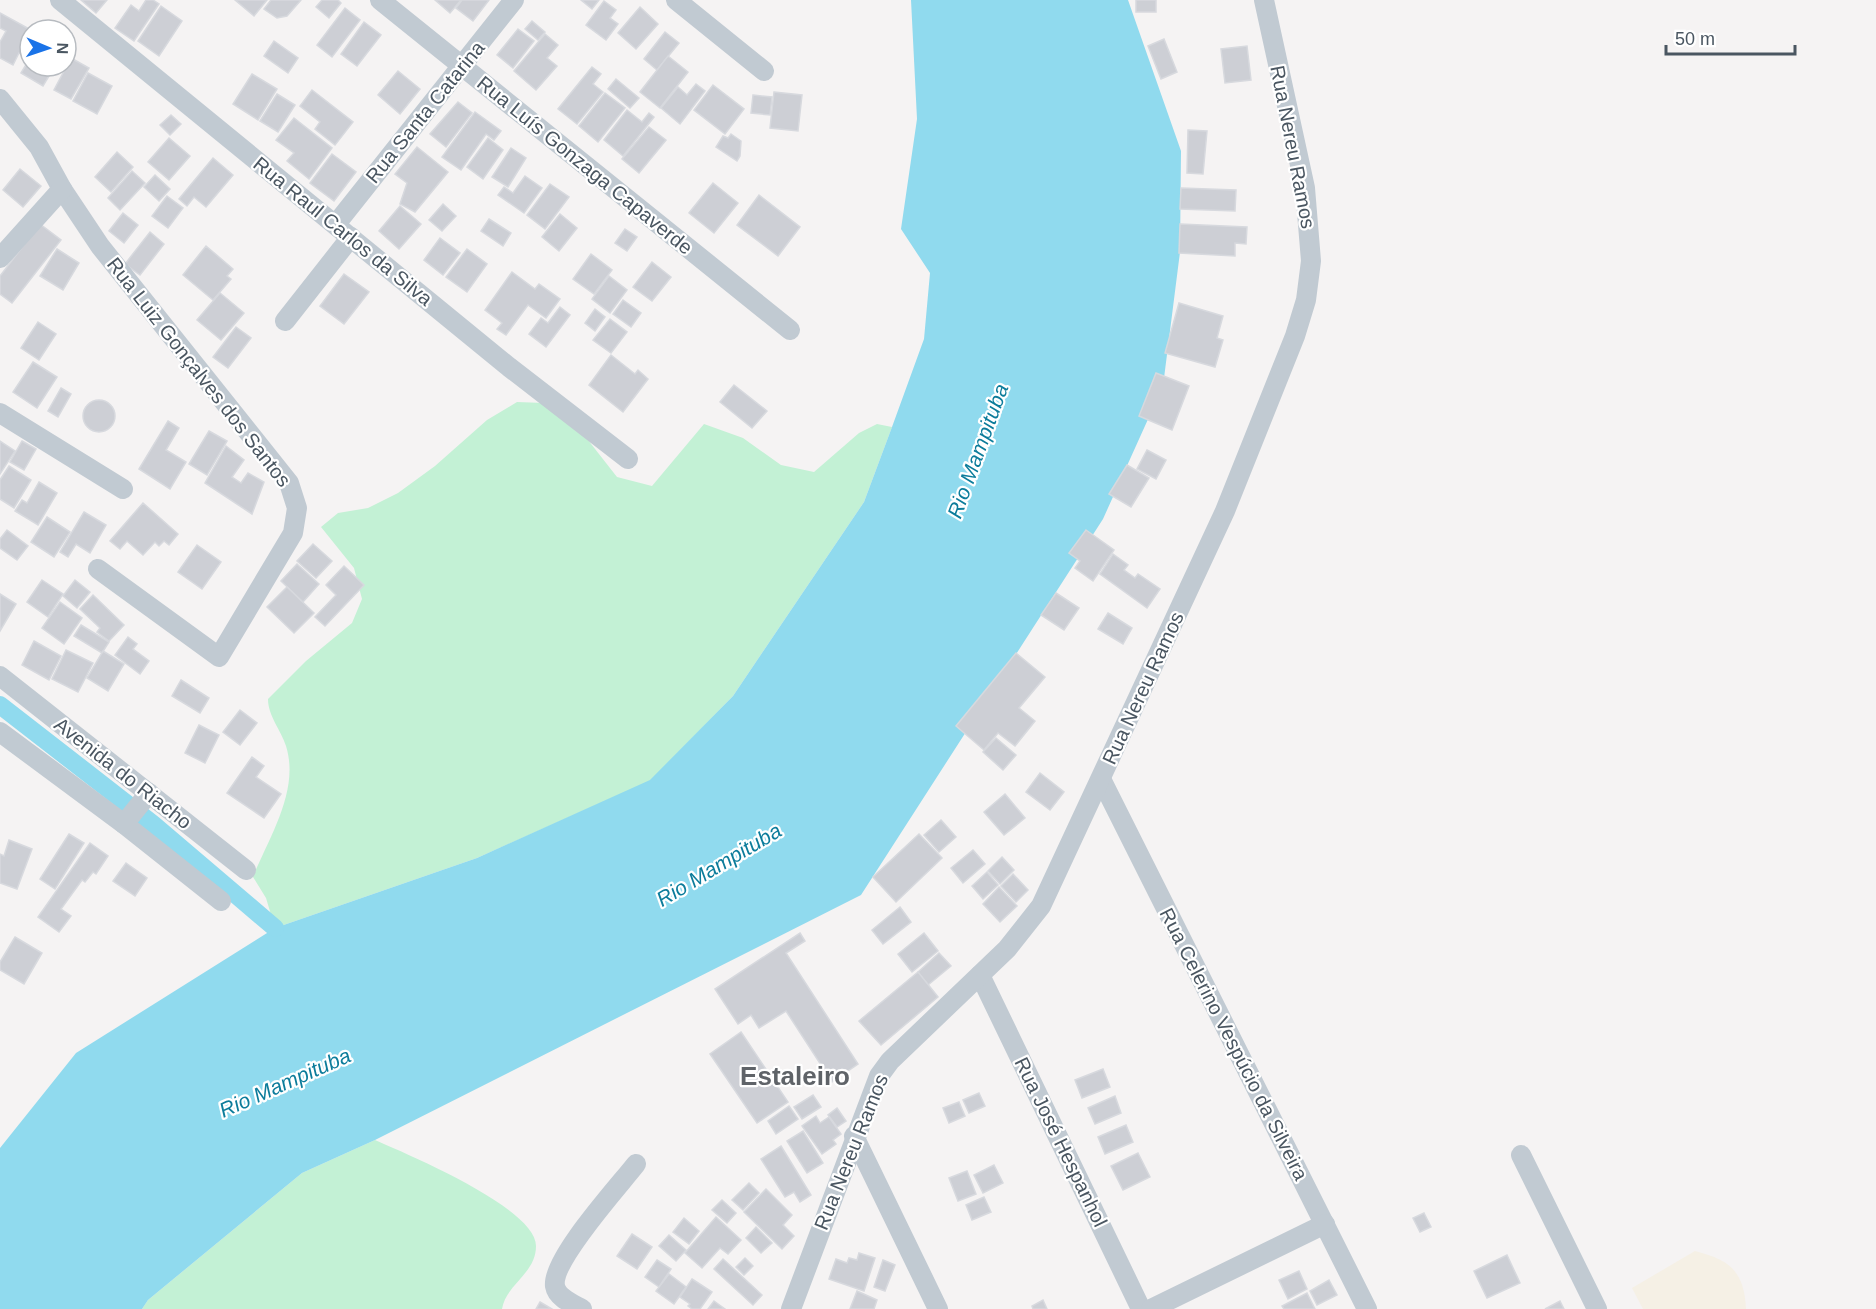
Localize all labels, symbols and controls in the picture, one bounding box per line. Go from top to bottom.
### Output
north arrow [18,18,78,78]
scale bar [1666,18,1795,56]
text: 50 m [1675,29,1715,49]
street label: Rua Santa Catarina [361,36,489,187]
text: N [54,42,71,55]
street label: Rua Nereu Ramos [1266,64,1320,230]
street label: Rua Luís Gonzaga Capaverde [473,71,697,259]
street label: Rua Raul Carlos da Silva [249,152,437,310]
street label: Rua Luiz Gonçalves dos Santos [103,253,295,491]
water label: Rio Mampituba [943,381,1012,521]
street label: Rua Nereu Ramos [1098,608,1188,768]
street label: Avenida do Riacho [50,713,196,833]
water label: Rio Mampituba [652,818,785,911]
street label: Rua Celerino Vespúcio da Silveira [1156,904,1313,1184]
water label: Rio Mampituba [216,1043,354,1122]
street label: Rua José Hespanhol [1010,1054,1112,1230]
district label: Estaleiro [740,1061,850,1091]
street label: Rua Nereu Ramos [810,1071,892,1233]

